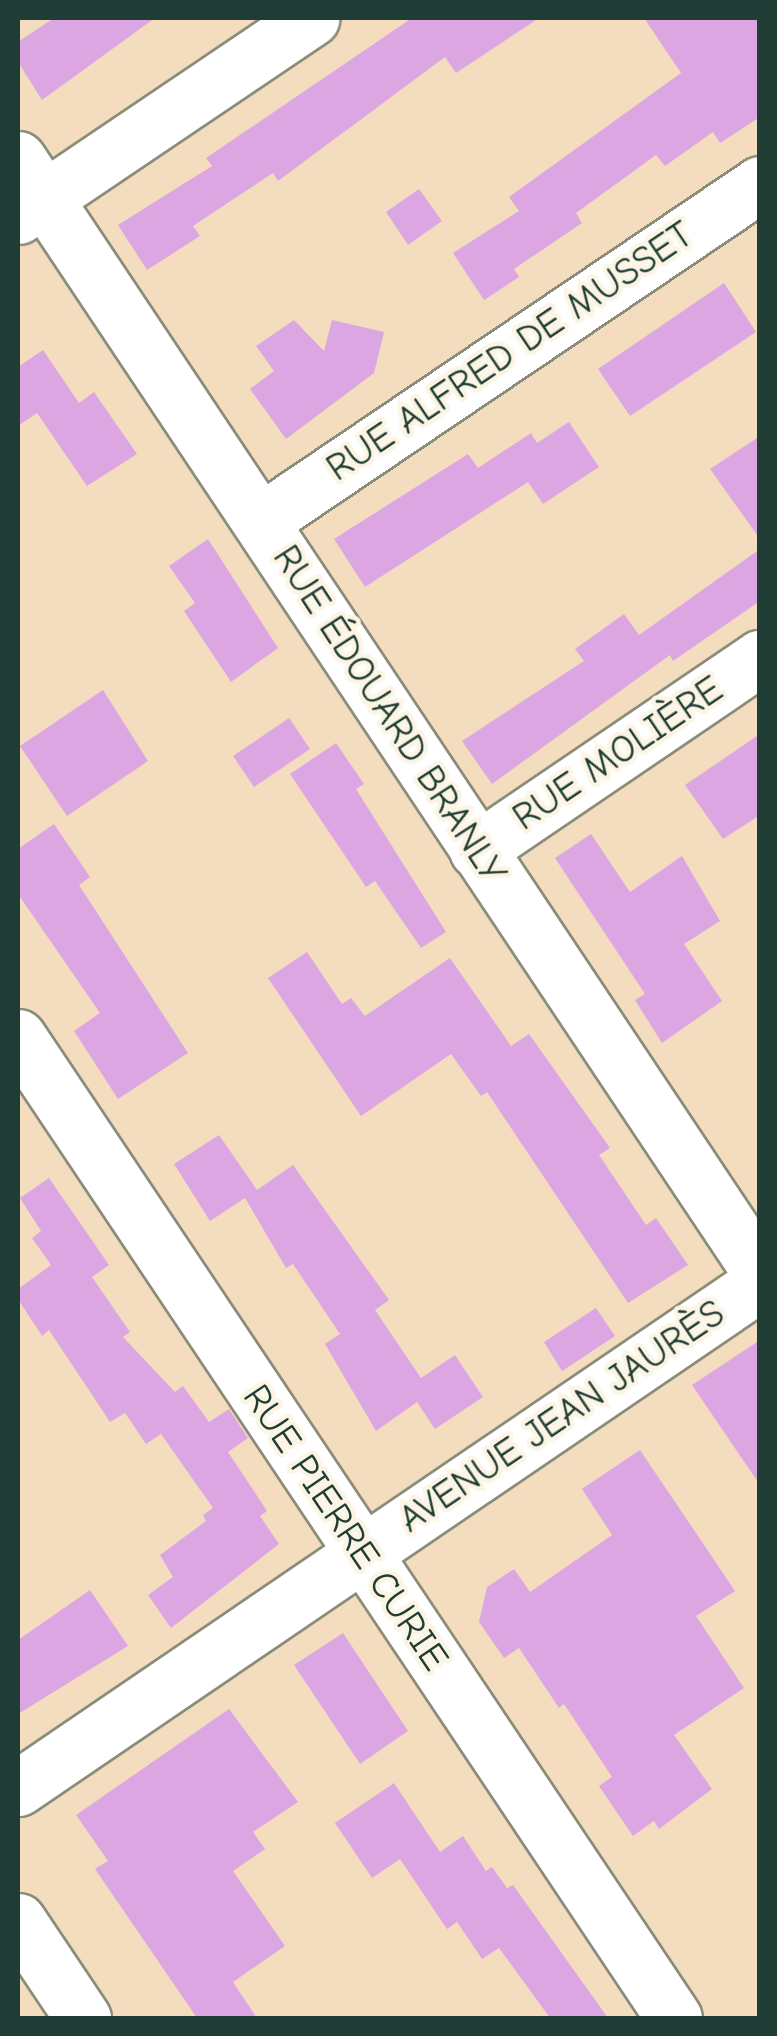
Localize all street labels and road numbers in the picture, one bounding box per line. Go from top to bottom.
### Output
street label: RUE ALFRED DE MUSSET [318,212,702,492]
street label: RUE ÉDOUARD BRANLY [262,537,516,893]
street label: RUE MOLIÈRE [505,667,731,841]
street label: AVENUE JEAN JAURÈS [391,1291,733,1543]
street label: RUE PIERRE CURIE [233,1377,457,1679]

